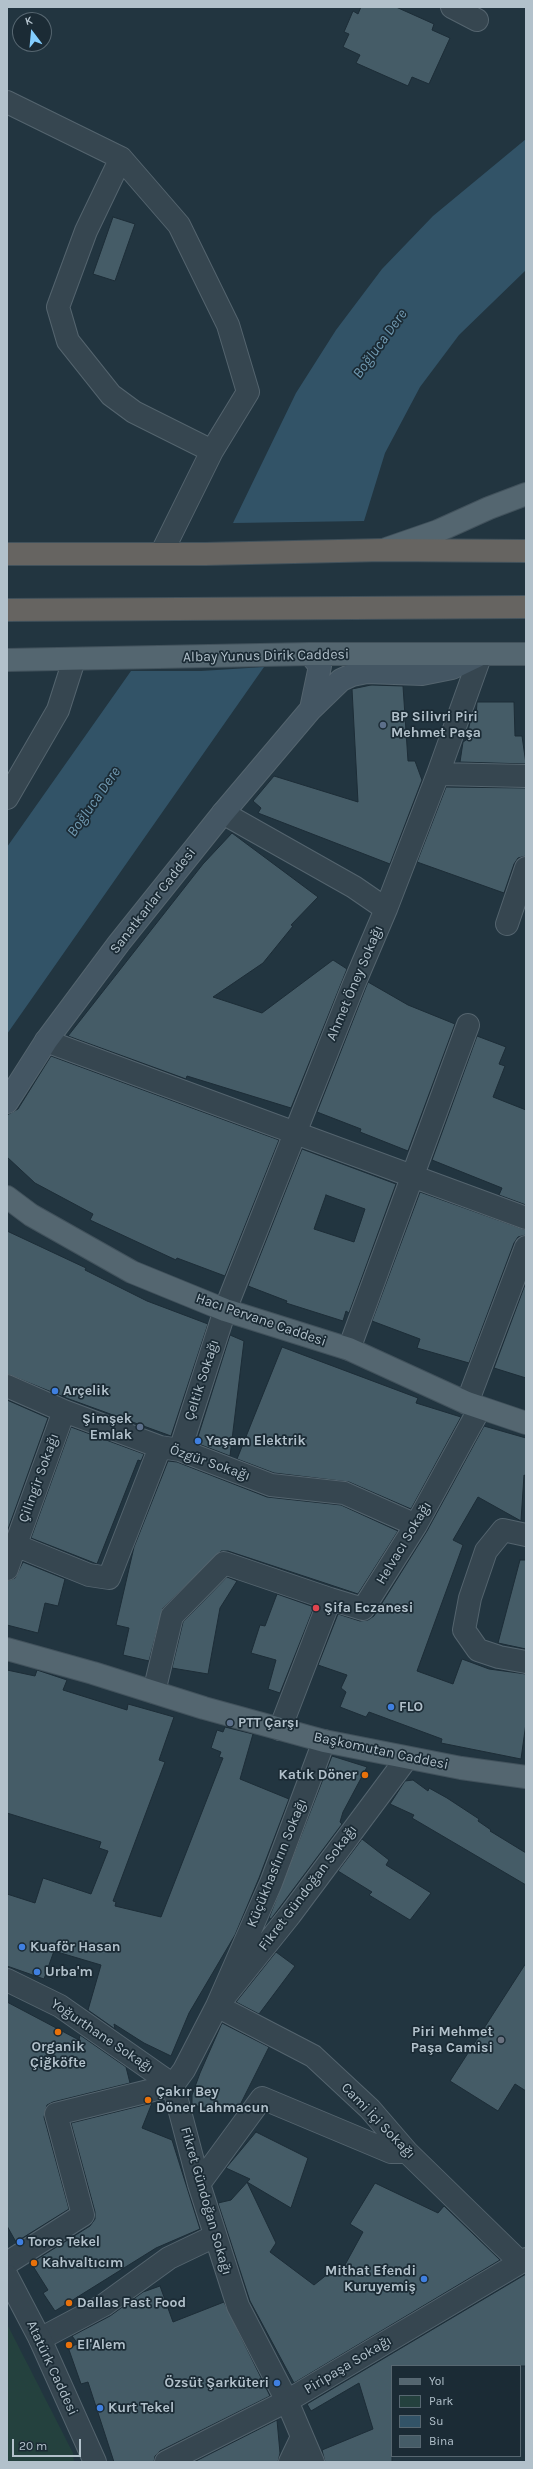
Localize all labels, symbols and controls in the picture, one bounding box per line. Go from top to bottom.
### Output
north arrow [12,12,52,52]
text: K [24,14,34,28]
water label: Boğluca Dere [349,306,411,382]
street label: Albay Yunus Dirik Caddesi [183,646,349,666]
place label: BP Silivri Piri Mehmet Paşa [391,709,481,742]
marker: BP Silivri Piri Mehmet Paşa [378,720,388,730]
water label: Boğluca Dere [63,764,125,840]
street label: Sanatkarlar Caddesi [106,845,200,957]
street label: Ahmet Öney Sokağı [323,923,387,1043]
street label: Hacı Pervane Caddesi [193,1290,329,1350]
street label: Çeltik Sokağı [181,1337,223,1423]
place label: Arçelik [63,1383,109,1399]
marker: Arçelik [50,1386,60,1396]
place label: Şimşek Emlak [82,1411,132,1444]
marker: Şimşek Emlak [135,1422,145,1432]
street label: Çilingir Sokağı [15,1431,63,1525]
place label: Yaşam Elektrik [206,1433,306,1449]
marker: Yaşam Elektrik [193,1436,203,1446]
street label: Özgür Sokağı [167,1441,253,1485]
street label: Helvacı Sokağı [373,1499,435,1587]
place label: Şifa Eczanesi [324,1600,413,1616]
marker: Şifa Eczanesi [311,1603,321,1613]
place label: FLO [399,1699,423,1715]
marker: FLO [386,1702,396,1712]
place label: PTT Çarşı [238,1715,299,1731]
marker: PTT Çarşı [225,1718,235,1728]
street label: Başkomutan Caddesi [312,1729,450,1773]
place label: Katık Döner [279,1767,357,1783]
marker: Katık Döner [360,1770,370,1780]
street label: Küçükhasfırın Sokağı [243,1796,311,1930]
street label: Fikret Gündoğan Sokağı [255,1822,361,1954]
place label: Kuaför Hasan [30,1939,121,1955]
marker: Kuaför Hasan [17,1942,27,1952]
place label: Urba'm [45,1964,93,1980]
marker: Urba'm [32,1967,42,1977]
street label: Yoğurthane Sokağı [48,1995,156,2077]
place label: Piri Mehmet Paşa Camisi [411,2024,493,2056]
marker: Organik Çiğköfte [53,2027,63,2037]
marker: Piri Mehmet Paşa Camisi [496,2035,506,2045]
place label: Organik Çiğköfte [30,2039,86,2072]
street label: Cami İçi Sokağı [337,2079,419,2163]
place label: Çakır Bey Döner Lahmacun [156,2084,269,2116]
marker: Çakır Bey Döner Lahmacun [143,2095,153,2105]
street label: Fikret Gündoğan Sokağı [177,2125,235,2277]
place label: Toros Tekel [28,2234,100,2250]
marker: Toros Tekel [15,2237,25,2247]
place label: Kahvaltıcım [42,2255,123,2271]
marker: Kahvaltıcım [29,2258,39,2268]
place label: Mithat Efendi Kuruyemiş [325,2263,416,2296]
marker: Mithat Efendi Kuruyemiş [419,2274,429,2284]
place label: Dallas Fast Food [77,2295,186,2311]
marker: Dallas Fast Food [64,2298,74,2308]
street label: Atatürk Caddesi [23,2318,81,2418]
street label: Piripaşa Sokağı [301,2332,395,2398]
place label: El'Alem [77,2337,126,2353]
marker: El'Alem [64,2340,74,2350]
legend [391,2365,521,2457]
text: Yol [429,2374,445,2388]
place label: Özsüt Şarküteri [165,2375,269,2391]
marker: Özsüt Şarküteri [272,2378,282,2388]
text: Park [429,2394,453,2408]
place label: Kurt Tekel [108,2400,174,2416]
marker: Kurt Tekel [95,2403,105,2413]
text: Su [429,2414,444,2428]
scale bar [14,2431,83,2457]
text: Bina [429,2434,454,2448]
text: 20 m [19,2439,47,2453]

